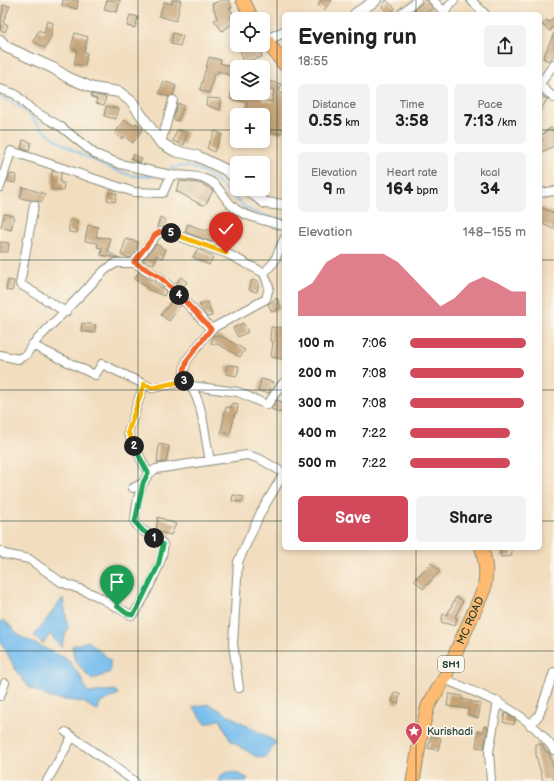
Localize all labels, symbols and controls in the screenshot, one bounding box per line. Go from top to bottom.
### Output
map controls [230,12,270,196]
button: locate [230,12,270,52]
text: Evening run [298,24,417,51]
button: share [484,25,526,67]
text: 18:55 [298,53,328,69]
button: layers [230,60,270,100]
text: Distance [312,98,356,111]
text: Time [400,98,424,111]
text: Pace [477,98,503,111]
button: + [230,108,270,148]
text: 0.55 [308,111,342,131]
text: 3:58 [395,111,429,131]
text: 7:13 [464,111,494,131]
text: km [342,116,360,129]
text: /km [494,116,517,129]
button: − [230,156,270,196]
text: Elevation [311,166,357,179]
text: Heart rate [387,166,437,179]
text: kcal [480,166,500,179]
text: 9 [323,179,333,199]
text: 164 [386,179,413,199]
text: 34 [480,179,500,199]
text: m [333,184,345,197]
text: bpm [413,184,438,197]
pin [209,212,243,253]
icon: check [215,218,237,240]
pin: 5 [161,223,181,243]
text: Elevation [298,224,352,240]
text: 148–155 m [463,224,526,240]
text: 5 [168,226,174,239]
pin: 4 [169,285,189,305]
text: 4 [176,288,182,301]
text: 100 m [298,335,334,351]
text: 7:06 [362,335,387,351]
text: 200 m [298,365,336,381]
text: 7:08 [362,365,386,381]
pin: 3 [174,371,194,391]
text: 3 [181,374,187,387]
text: 300 m [298,395,336,411]
text: 7:08 [362,395,386,411]
text: 400 m [298,425,336,441]
text: 7:22 [362,425,386,441]
pin: 2 [124,436,144,456]
text: 2 [131,439,137,452]
text: 500 m [298,455,336,471]
text: 7:22 [362,455,386,471]
button: Save [298,496,408,542]
button: Share [416,496,526,542]
pin: 1 [144,528,164,548]
text: 1 [152,531,156,544]
pin [100,565,134,606]
icon: arrive [106,571,128,593]
street label: MC ROAD [454,595,487,647]
road number: SH1 [438,656,464,672]
place icon: Kurishadi [404,721,424,746]
place label: Kurishadi [427,725,473,738]

